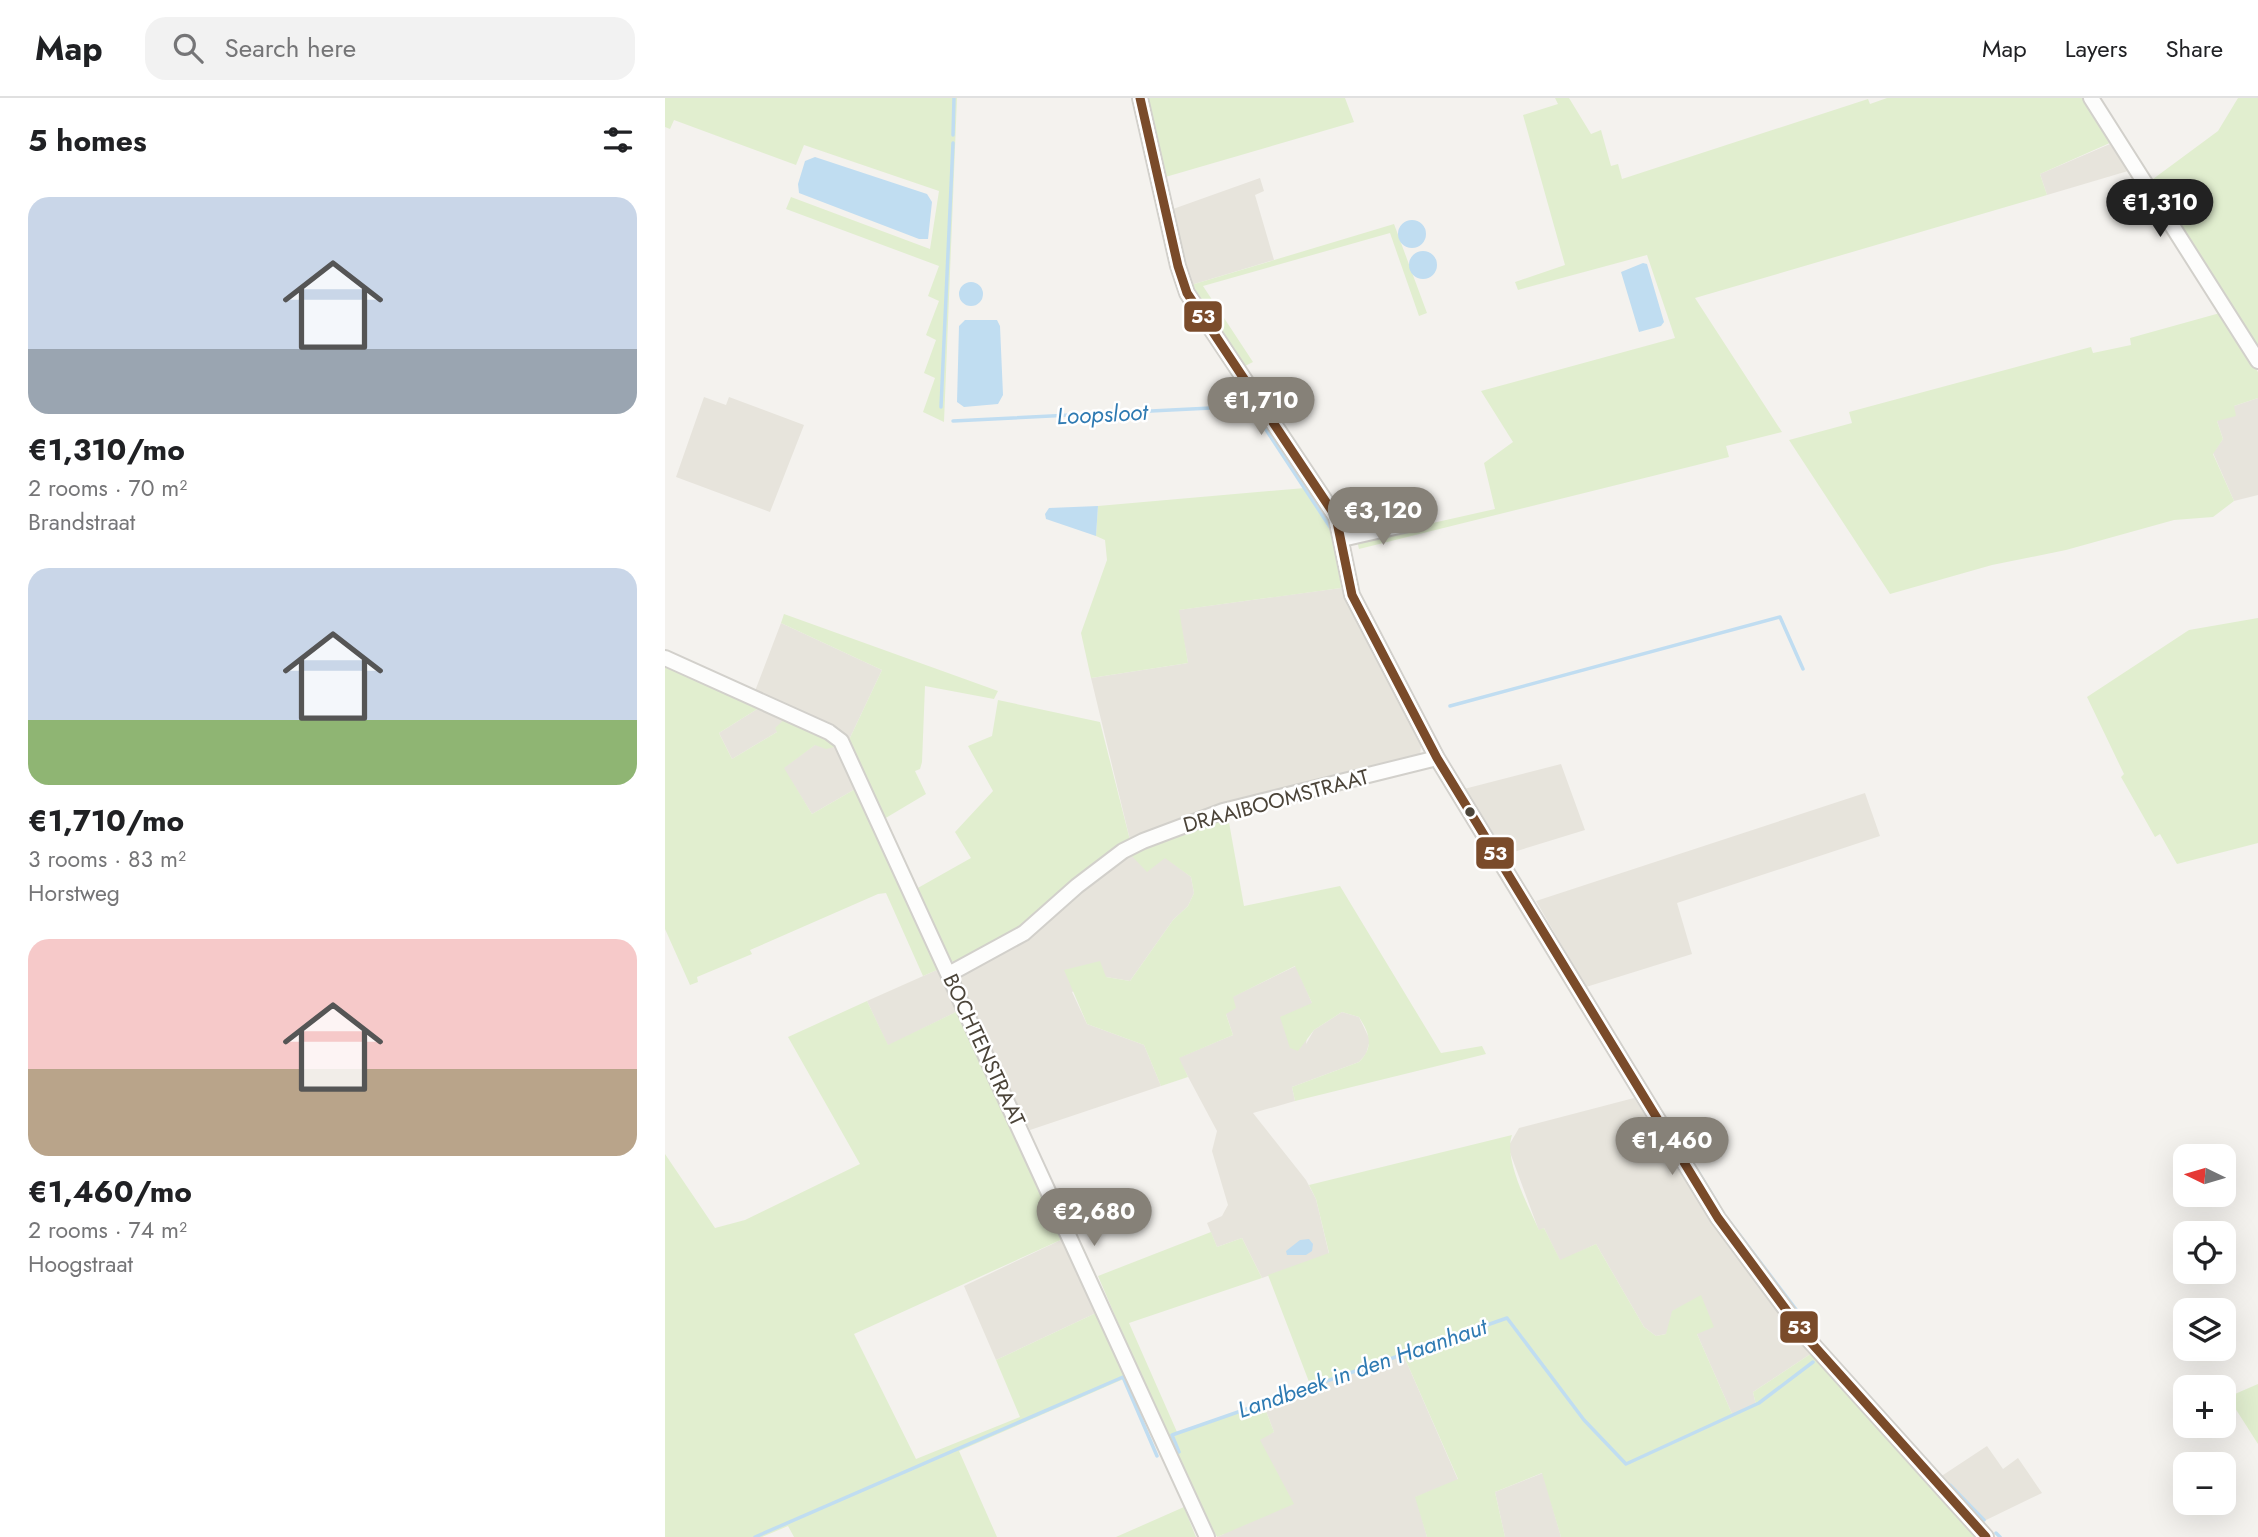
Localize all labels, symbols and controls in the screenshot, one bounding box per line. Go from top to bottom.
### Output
search box [145,17,635,80]
text: Map [35,25,103,72]
icon: search [169,29,207,67]
text: Search here [225,29,356,67]
text: Map [1982,31,2027,66]
text: Layers [2065,31,2127,66]
text: Share [2165,31,2223,66]
text: 5 homes [28,119,147,162]
icon: filters [599,121,637,159]
pin: €1,310 [2103,180,2217,239]
text: €1,310 [2122,185,2198,219]
icon: home [270,242,396,368]
line badge: 53 [1183,300,1223,333]
text: 53 [1191,303,1215,330]
pin: €1,710 [1204,378,1318,437]
text: €1,710 [1223,383,1299,417]
water label: Loopsloot [1056,395,1150,433]
text: €1,310/mo [28,428,185,471]
text: 2 rooms · 70 m² [28,471,187,505]
pin: €3,120 [1326,488,1440,547]
text: €3,120 [1344,493,1422,527]
text: Brandstraat [28,505,135,539]
icon: home [270,613,396,739]
street label: DRAAIBOOMSTRAAT [1180,762,1372,840]
text: €1,710/mo [28,799,184,842]
unlabelled marker [1463,805,1477,819]
line badge: 53 [1475,836,1515,870]
text: 53 [1483,840,1507,867]
text: 3 rooms · 83 m² [28,842,186,876]
text: Horstweg [28,876,120,910]
street label: BOCHTENSTRAAT [936,969,1033,1131]
icon: home [270,984,396,1110]
pin: €1,460 [1615,1118,1729,1177]
text: €1,460 [1632,1123,1712,1157]
north arrow [2173,1144,2237,1208]
map controls [2173,1144,2236,1515]
text: €1,460/mo [28,1170,192,1213]
pin: €2,680 [1037,1188,1151,1248]
text: €2,680 [1053,1194,1135,1228]
text: 2 rooms · 74 m² [28,1213,187,1247]
button: locate [2173,1221,2236,1284]
text: Hoogstraat [28,1247,133,1281]
button: layers [2173,1298,2236,1361]
water label: Landbeek in den Haanhaut [1233,1309,1493,1427]
line badge: 53 [1779,1310,1819,1344]
text: 53 [1787,1314,1811,1341]
button: + [2173,1375,2236,1438]
button: − [2173,1452,2236,1515]

